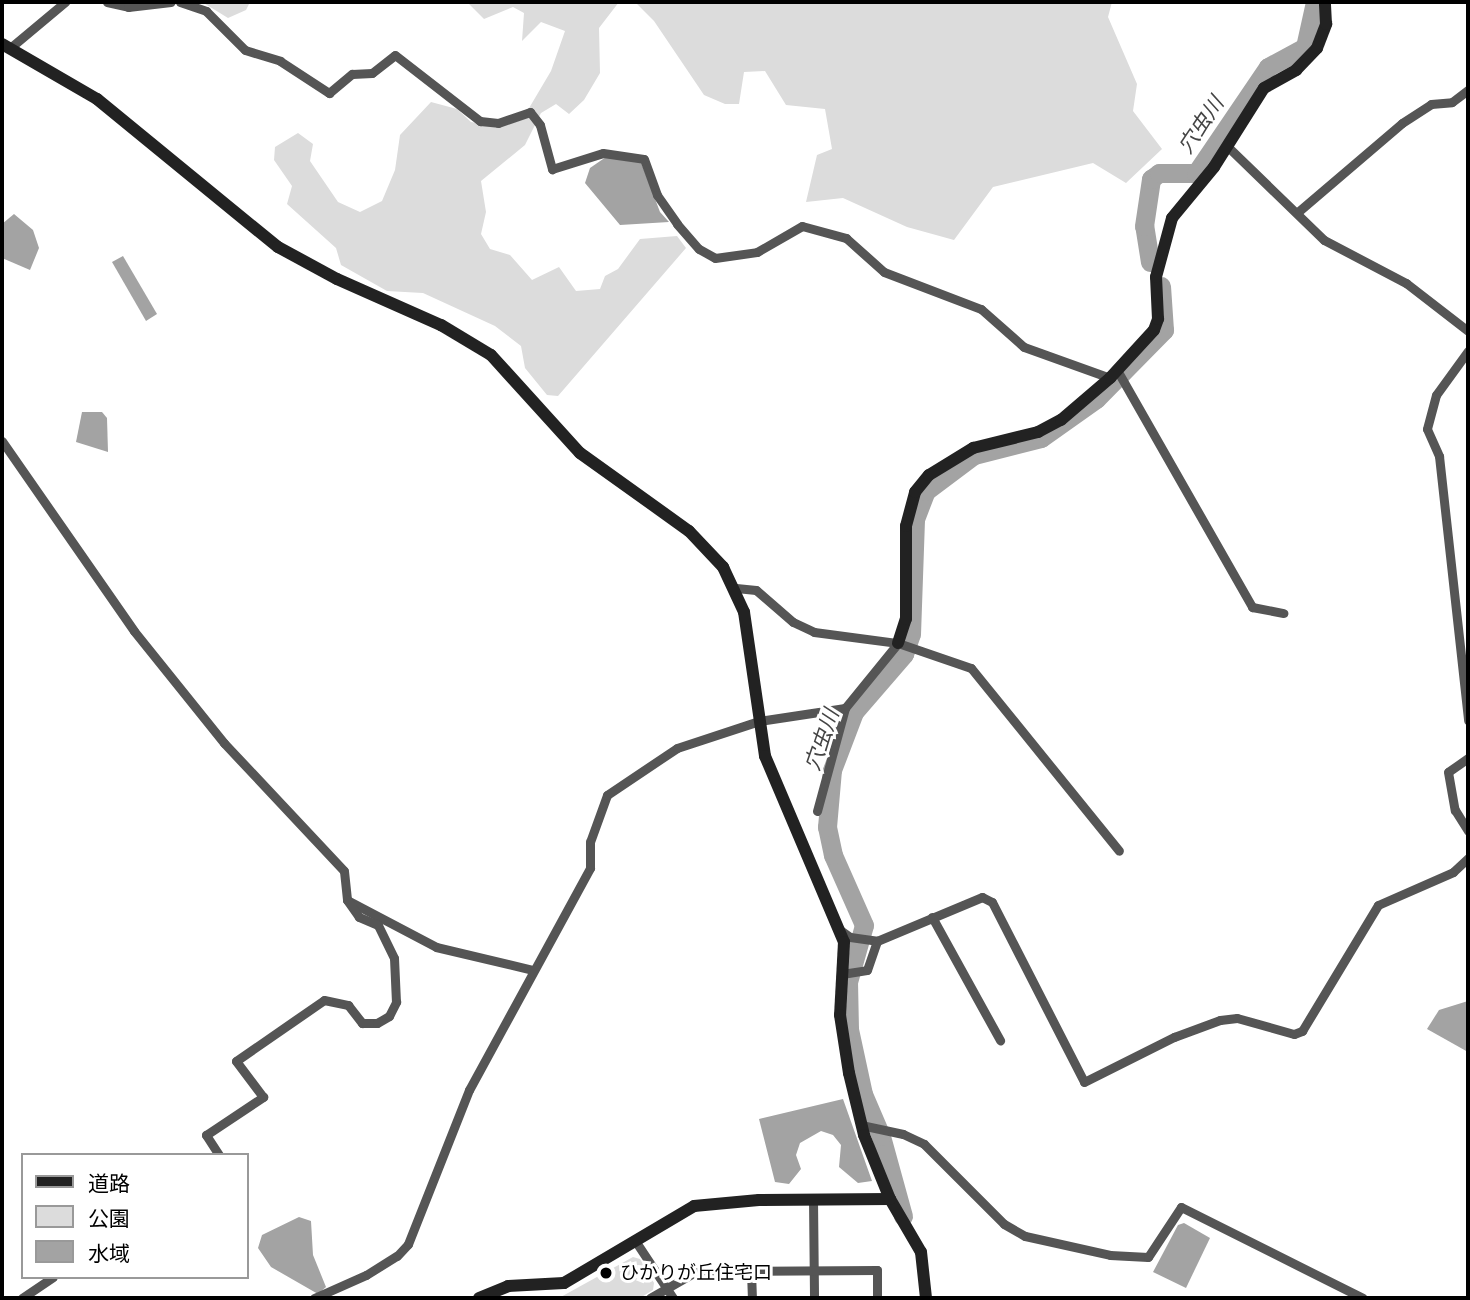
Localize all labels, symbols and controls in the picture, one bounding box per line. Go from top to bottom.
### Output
water label: 穴虫川 [1173,92,1229,158]
water label: 穴虫川 [800,706,844,774]
legend [21,1153,248,1279]
text: 道路 [88,1171,130,1196]
text: 公園 [88,1206,130,1231]
text: 水域 [88,1241,130,1266]
place label: ひかりが丘住宅口 [620,1262,772,1284]
marker: ひかりが丘住宅口 [598,1265,614,1281]

